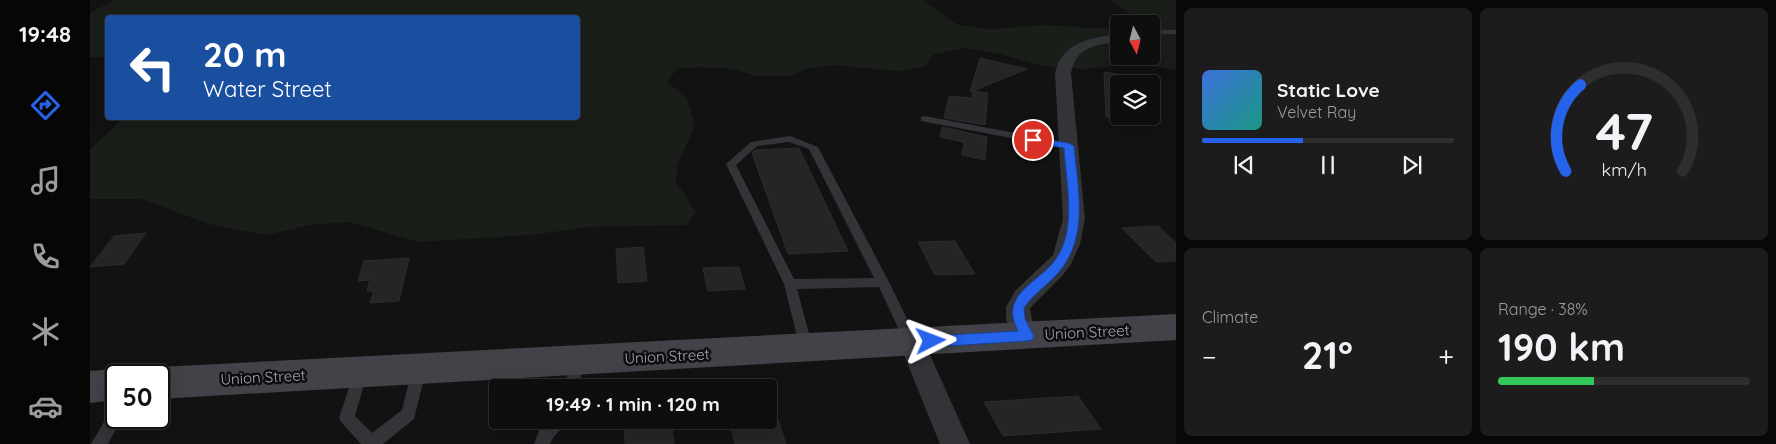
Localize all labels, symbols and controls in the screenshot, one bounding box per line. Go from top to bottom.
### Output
north arrow [1110,15,1160,65]
map controls [1110,15,1160,125]
text: 19:48 [19,20,71,48]
text: 20 m [203,32,286,76]
icon: left [120,35,185,100]
text: Water Street [203,75,332,103]
button: layers [1110,75,1160,125]
text: Static Love [1277,78,1380,102]
icon: directions [28,88,63,123]
text: 47 [1595,98,1653,163]
text: Velvet Ray [1277,102,1356,122]
pin [1012,119,1054,161]
icon: arrive [1019,126,1047,154]
icon: previous [1230,151,1258,179]
icon: pause [1314,151,1342,179]
icon: next [1398,151,1426,179]
text: km/h [1601,158,1647,180]
icon: music [28,163,63,198]
icon: phone [28,239,63,274]
text: Range · 38% [1498,299,1588,319]
text: Climate [1202,307,1258,327]
icon: climate [28,314,63,349]
position arrow [904,314,956,366]
street label: Union Street [1044,320,1130,344]
text: 190 km [1498,323,1625,371]
text: 21° [1302,331,1353,379]
text: − [1202,339,1217,374]
text: + [1438,339,1454,374]
street label: Union Street [624,344,710,368]
speed limit sign: 50 [105,364,170,429]
street label: Union Street [220,365,306,389]
icon: car [28,389,63,424]
text: 19:49 · 1 min · 120 m [546,392,720,416]

